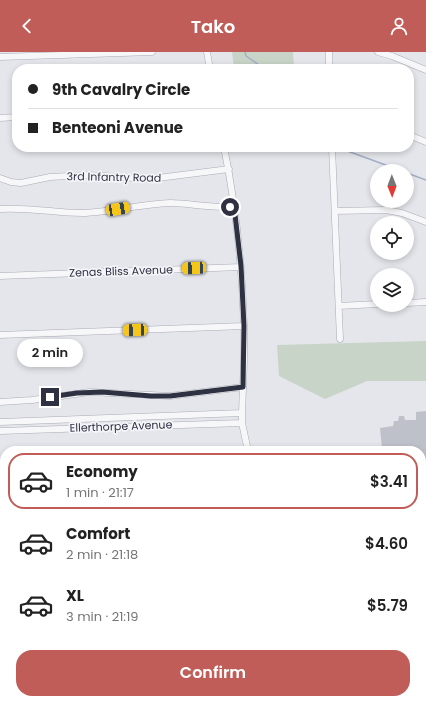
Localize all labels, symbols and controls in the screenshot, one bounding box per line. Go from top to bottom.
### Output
text: Tako [191,14,235,39]
icon: back [16,15,38,37]
icon: person [388,15,410,37]
text: 9th Cavalry Circle [52,79,190,100]
text: Benteoni Avenue [52,117,183,138]
north arrow [370,164,414,208]
map controls [370,164,414,312]
street label: 3rd Infantry Road [67,168,161,186]
route start [221,198,239,216]
car [105,201,131,217]
button: locate [370,216,414,260]
street label: Zenas Bliss Avenue [69,261,173,281]
car [182,262,206,274]
button: layers [370,268,414,312]
car [123,324,147,336]
callout: 2 min [17,339,83,367]
text: 2 min [32,343,68,362]
route end [41,388,59,406]
street label: Ellerthorpe Avenue [69,416,173,436]
text: Economy [66,461,138,482]
icon: car [18,463,54,499]
text: $3.41 [370,471,408,492]
text: 1 min · 21:17 [66,483,134,502]
text: Comfort [66,523,130,544]
icon: car [18,525,54,561]
text: $4.60 [365,533,408,554]
text: 2 min · 21:18 [66,545,138,564]
text: XL [66,585,84,606]
icon: car [18,587,54,623]
text: $5.79 [367,595,408,616]
text: 3 min · 21:19 [66,607,139,626]
button: Confirm [16,650,410,696]

